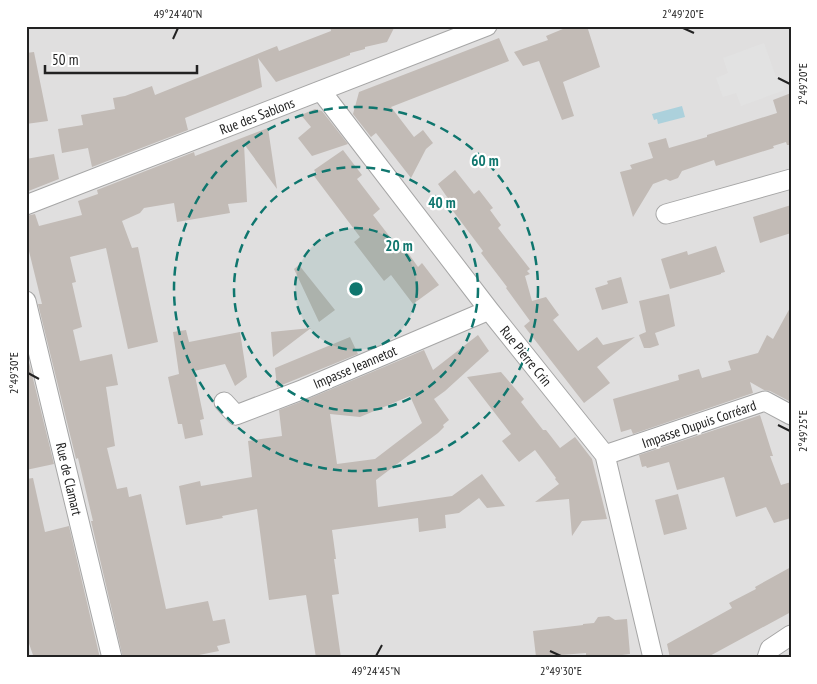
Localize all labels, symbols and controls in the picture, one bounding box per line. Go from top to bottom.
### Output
text: 49°24'40"N [154,6,202,21]
text: 2°49'20"E [662,6,704,21]
scale bar [45,42,198,74]
text: 50 m [52,50,78,69]
text: 2°49'20"E [795,63,810,105]
street label: Rue des Sablons [217,93,297,139]
text: 60 m [471,151,499,170]
text: 40 m [428,193,456,212]
text: 20 m [385,236,413,255]
centre of rings [347,280,365,298]
street label: Rue Pierre Crin [496,322,556,390]
street label: Impasse Jeannetot [311,341,399,393]
text: 2°49'30"E [6,352,21,394]
street label: Impasse Dupuis Corréard [640,396,758,452]
text: 2°49'25"E [795,410,810,452]
street label: Rue de Clamart [52,441,86,517]
text: 49°24'45"N [352,663,400,678]
text: 2°49'30"E [540,663,582,678]

